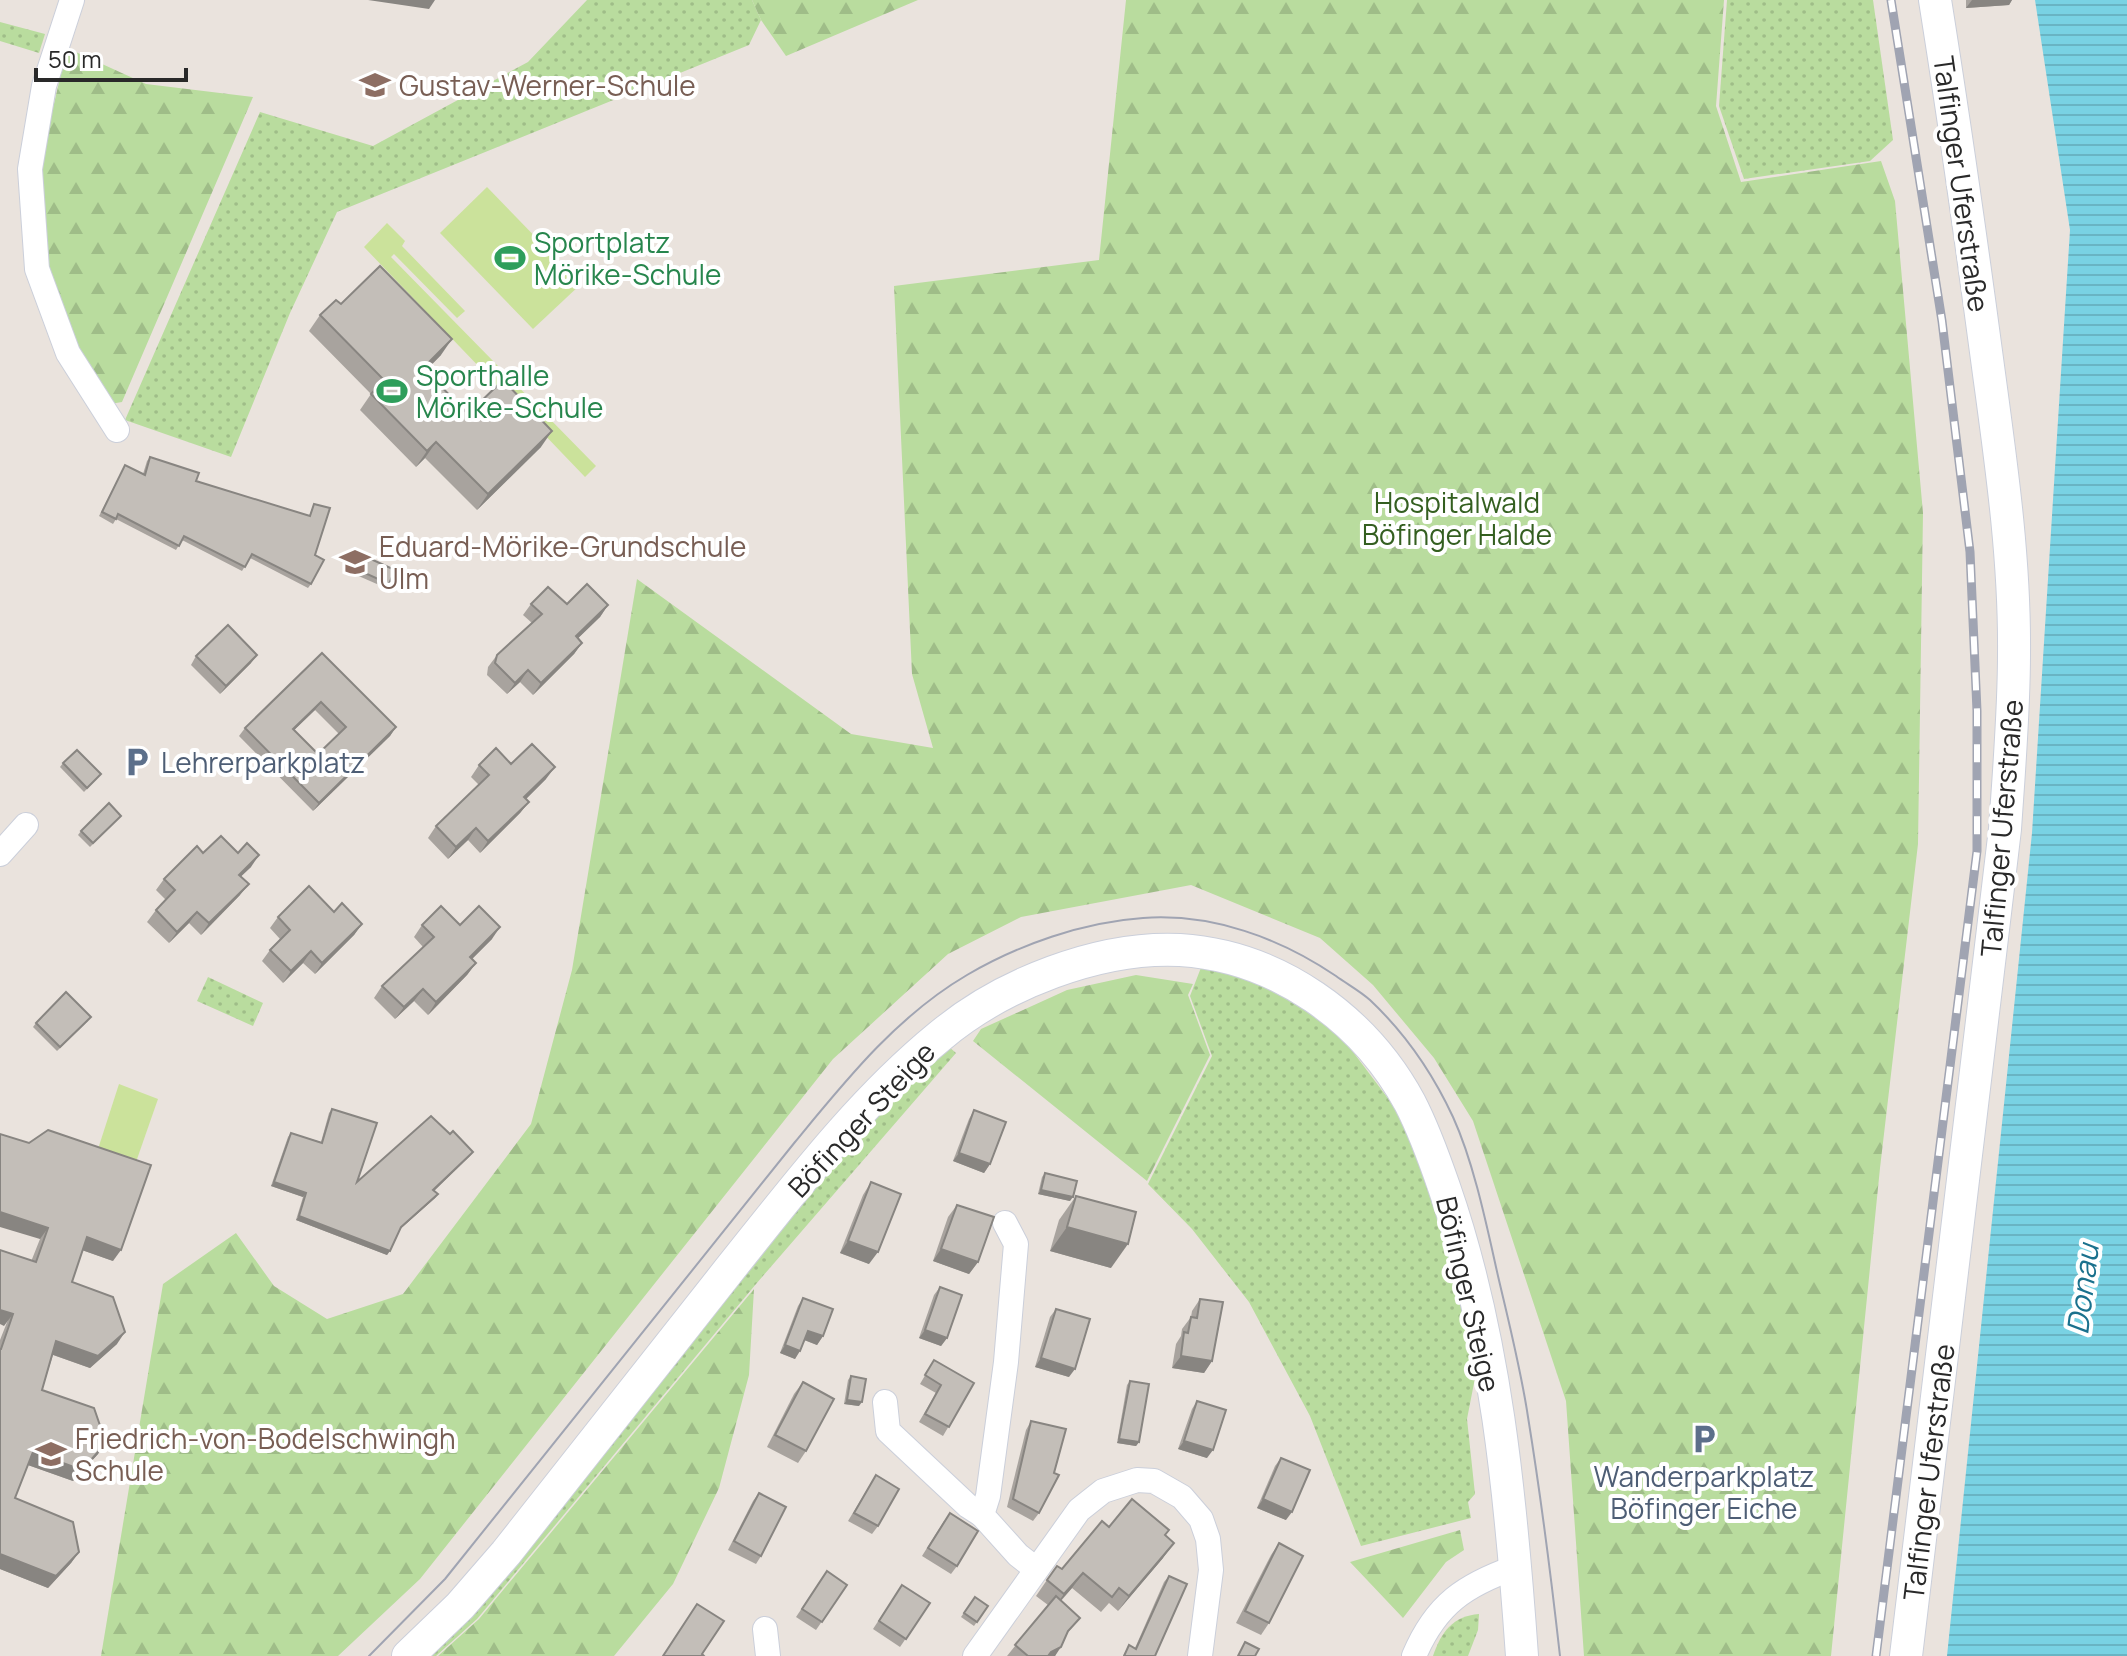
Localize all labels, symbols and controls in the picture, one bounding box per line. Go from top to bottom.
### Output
scale bar [36,32,186,82]
text: 50 m [48,42,102,75]
street label: Talfinger Uferstraße [1925,54,1999,314]
place label: Gustav-Werner-Schule [399,66,696,104]
school or university icon: Gustav-Werner-Schule [358,68,392,102]
place label: Sportplatz Mörike-Schule [534,223,721,293]
sports icon: Sportplatz Mörike-Schule [493,241,527,275]
place label: Sporthalle Mörike-Schule [416,356,603,426]
sports icon: Sporthalle Mörike-Schule [375,374,409,408]
park label: Hospitalwald Böfinger Halde [1362,483,1552,553]
place label: Eduard-Mörike-Grundschule Ulm [379,527,746,597]
school or university icon: Eduard-Mörike-Grundschule Ulm [338,545,372,579]
street label: Talfinger Uferstraße [1971,698,2031,958]
place label: Lehrerparkplatz [161,743,365,781]
parking icon: Lehrerparkplatz [120,745,154,779]
street label: Böfinger Steige [779,1033,943,1205]
street label: Böfinger Steige [1428,1192,1510,1396]
water label: Donau [2056,1240,2108,1336]
street label: Talfinger Uferstraße [1893,1342,1963,1602]
place label: Friedrich-von-Bodelschwingh Schule [75,1419,456,1489]
parking icon: Wanderparkplatz Böfinger Eiche [1687,1422,1721,1456]
school or university icon: Friedrich-von-Bodelschwingh Schule [34,1437,68,1471]
place label: Wanderparkplatz Böfinger Eiche [1594,1457,1814,1527]

